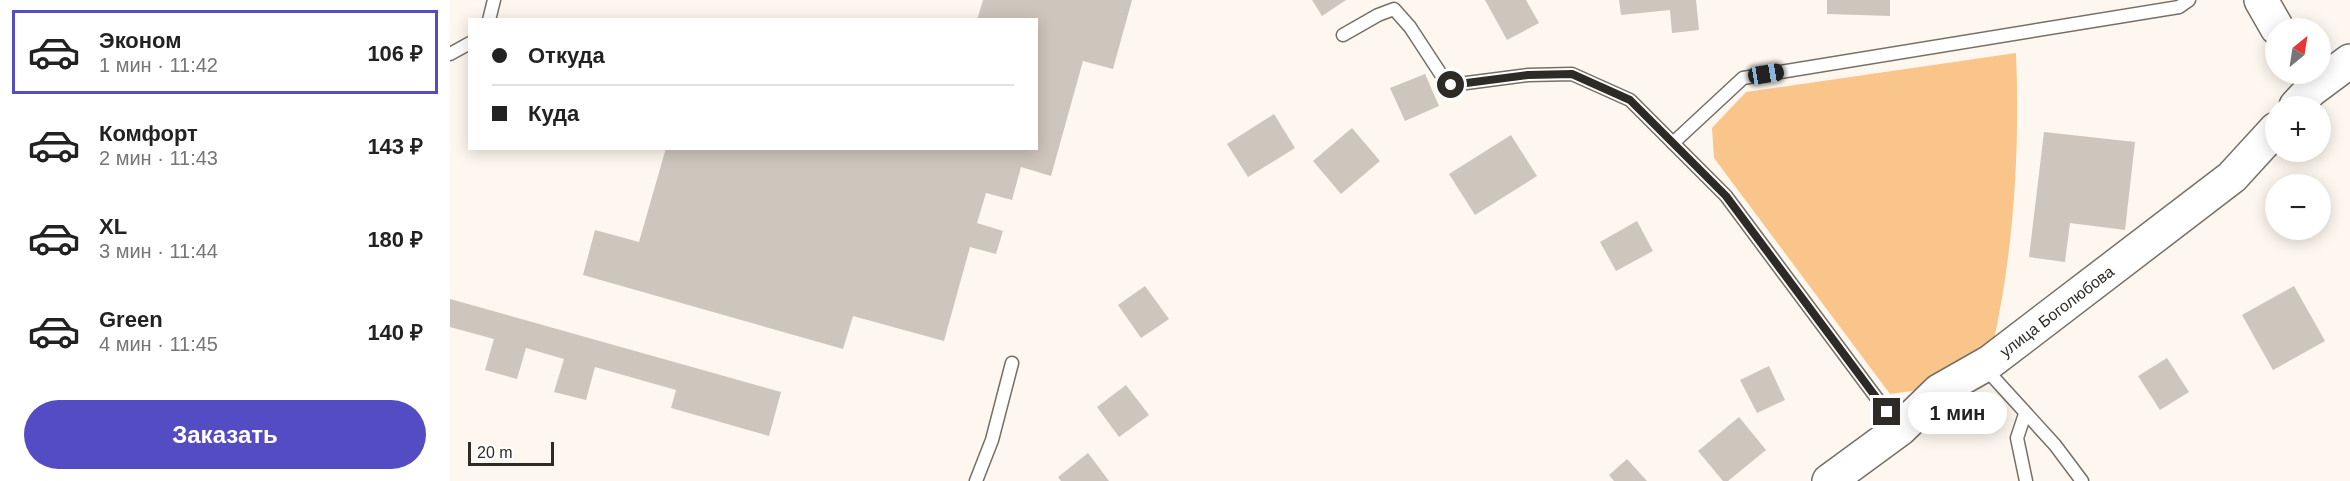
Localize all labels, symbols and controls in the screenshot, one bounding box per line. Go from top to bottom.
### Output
north arrow [2265,18,2331,84]
map controls [2265,18,2331,240]
icon: car [27,25,81,79]
text: Эконом [99,28,182,53]
text: 106 ₽ [367,41,423,66]
text: Откуда [528,43,605,68]
text: 1 мин · 11:42 [99,54,218,76]
car [1747,62,1785,86]
route start [1437,71,1464,98]
button: + [2265,96,2331,162]
text: Куда [528,101,579,126]
icon: car [27,118,81,172]
text: Комфорт [99,121,198,146]
text: 143 ₽ [367,134,423,159]
text: 2 мин · 11:43 [99,147,218,169]
button: − [2265,174,2331,240]
icon: car [27,211,81,265]
text: XL [99,214,127,239]
text: 180 ₽ [367,227,423,252]
text: 3 мин · 11:44 [99,240,218,262]
street label: улица Боголюбова [1996,262,2117,360]
icon: car [27,304,81,358]
text: Green [99,307,163,332]
text: 140 ₽ [367,320,423,345]
text: 4 мин · 11:45 [99,333,218,355]
callout: 1 мин [1908,391,2007,433]
route end [1873,398,1900,425]
button: Заказать [24,400,426,469]
text: 1 мин [1930,402,1985,424]
scale bar [468,439,554,466]
text: 20 m [477,444,513,461]

